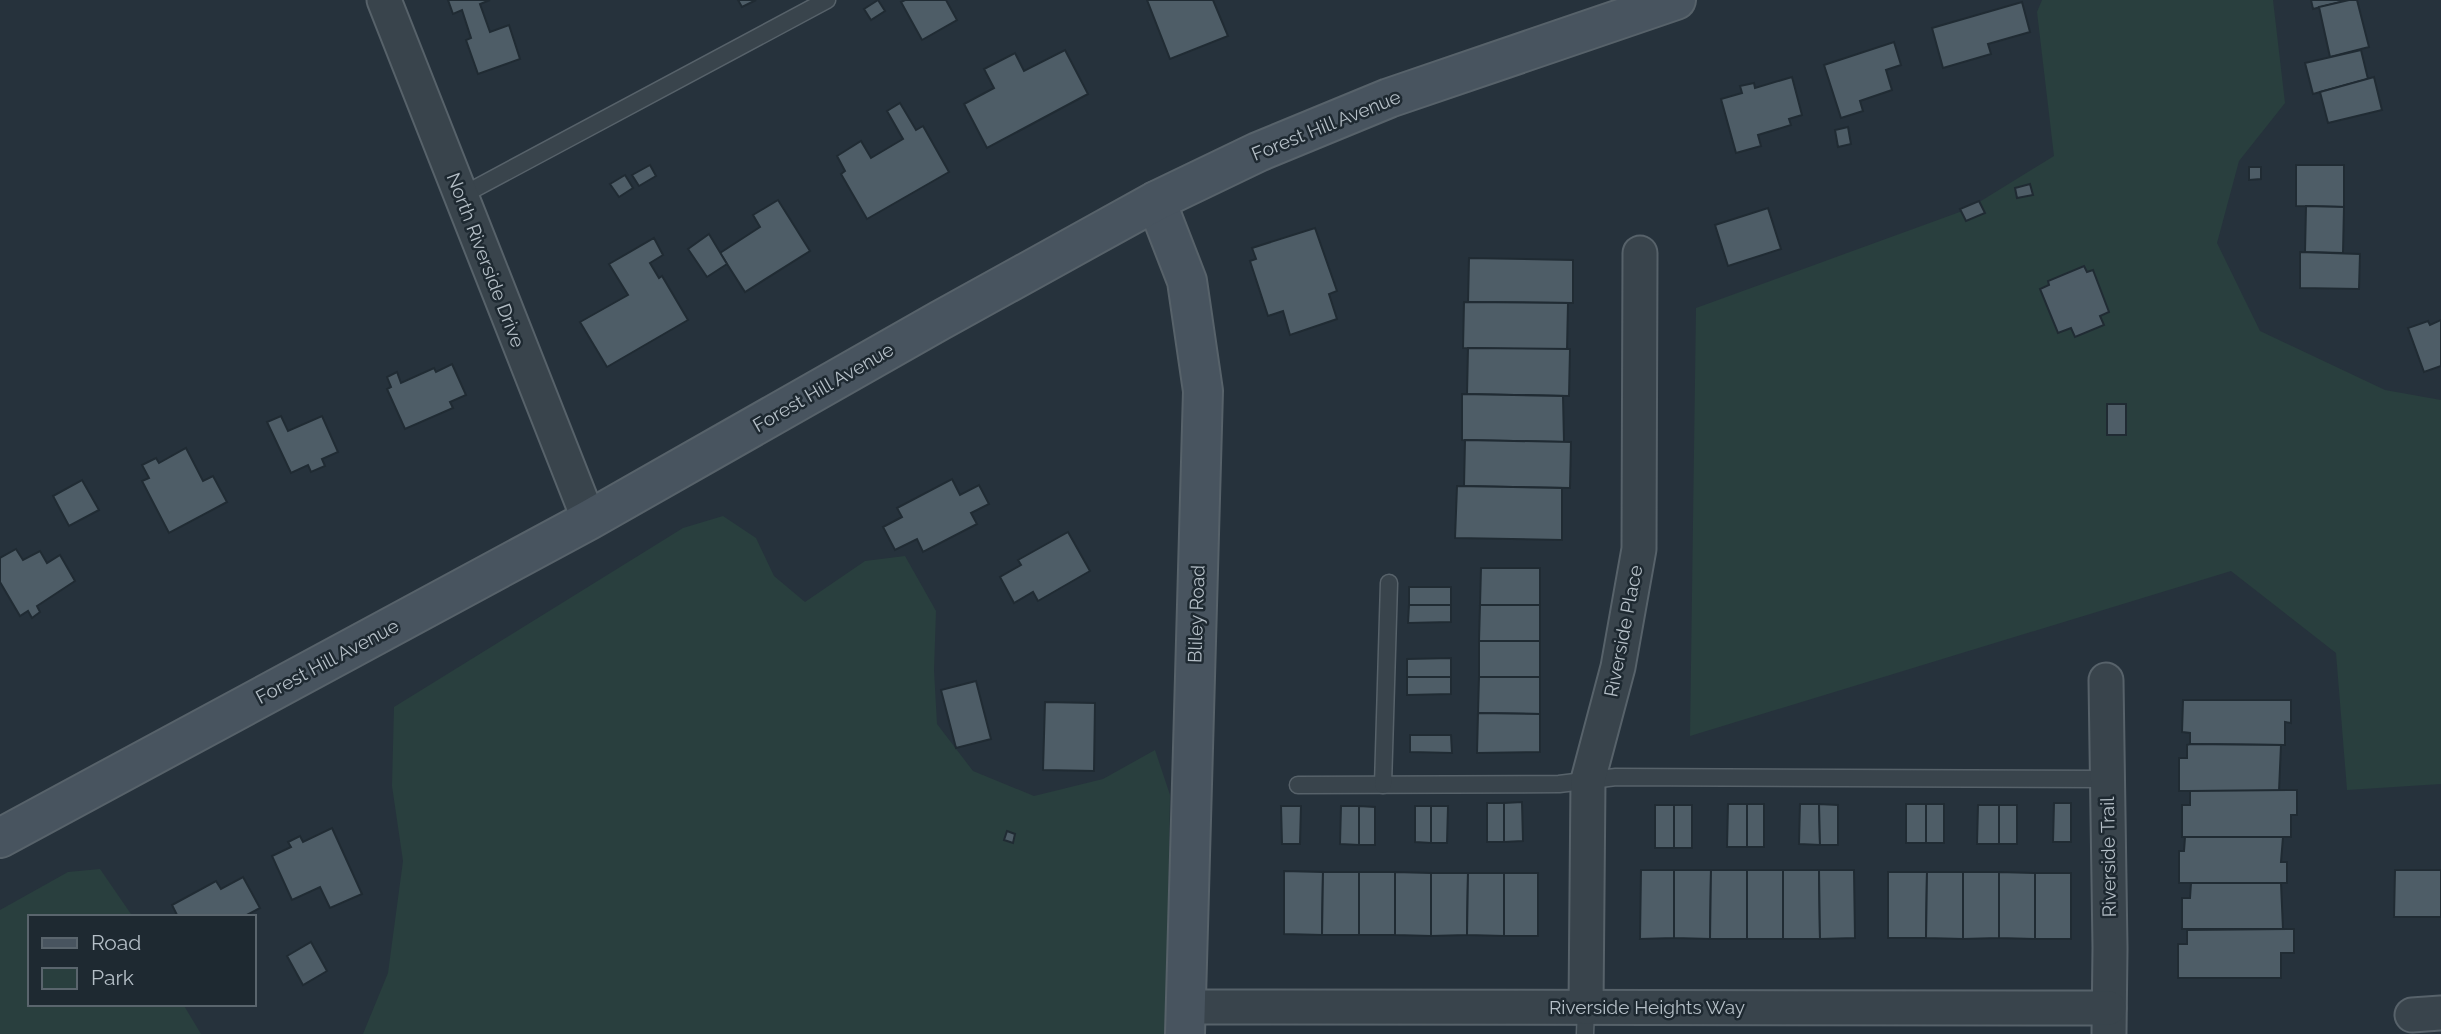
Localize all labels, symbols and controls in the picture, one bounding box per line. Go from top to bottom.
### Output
street label: Forest Hill Avenue [1248,85,1404,165]
street label: North Riverside Drive [443,170,529,350]
street label: Forest Hill Avenue [749,338,897,436]
street label: Riverside Place [1599,563,1647,699]
street label: Bliley Road [1183,565,1209,663]
street label: Forest Hill Avenue [252,614,402,708]
street label: Riverside Trail [2096,796,2120,918]
legend [28,915,256,1006]
text: Road [91,930,141,955]
text: Park [91,965,134,990]
street label: Riverside Heights Way [1549,996,1745,1018]

